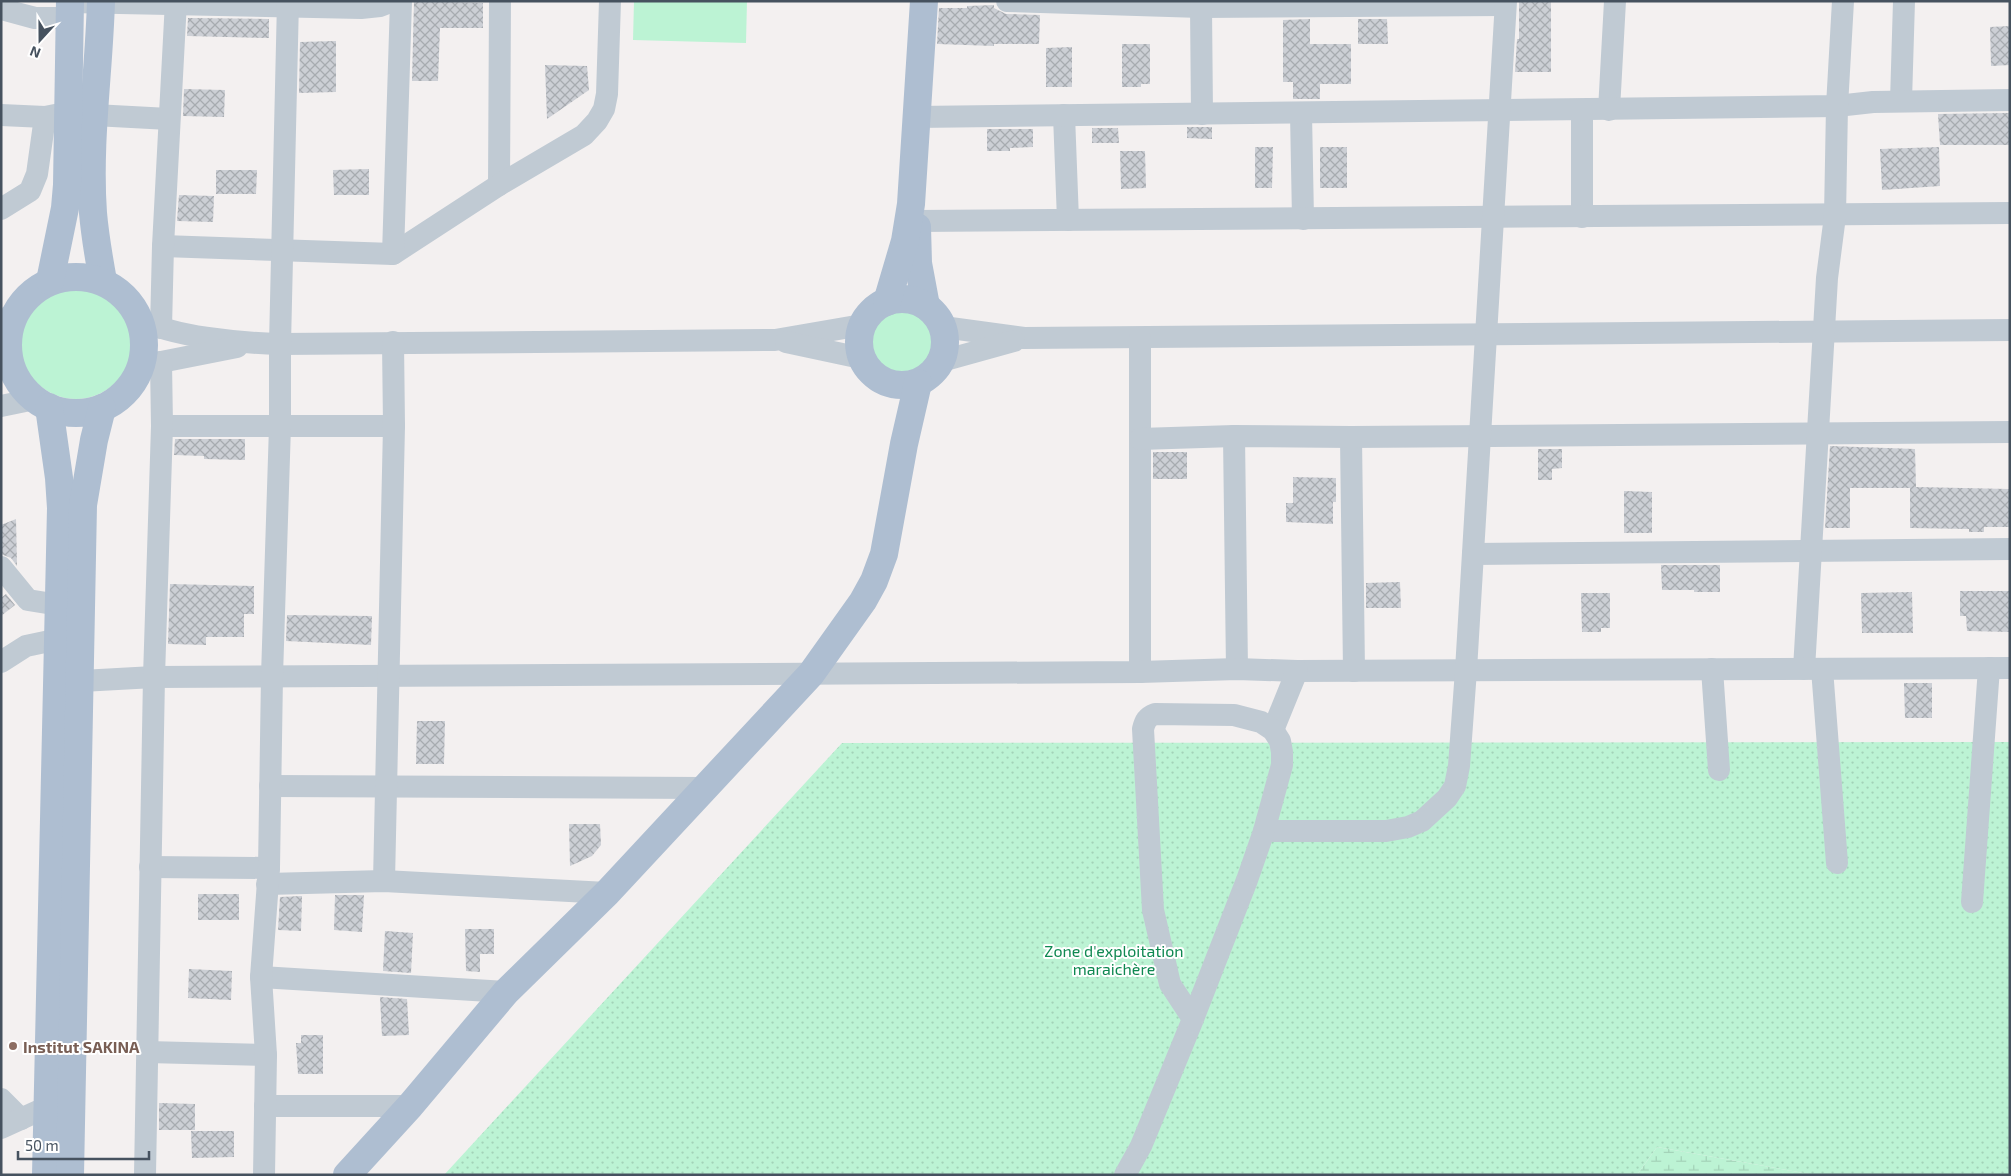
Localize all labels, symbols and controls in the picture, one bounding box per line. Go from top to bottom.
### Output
north arrow [15,15,65,65]
text: N [27,43,43,62]
park label: Zone d'exploitation maraichère [1044,941,1184,978]
place label: Institut SAKINA [23,1037,140,1056]
marker: Institut SAKINA [7,1040,19,1052]
scale bar [18,1128,149,1160]
text: 50 m [25,1136,59,1154]

